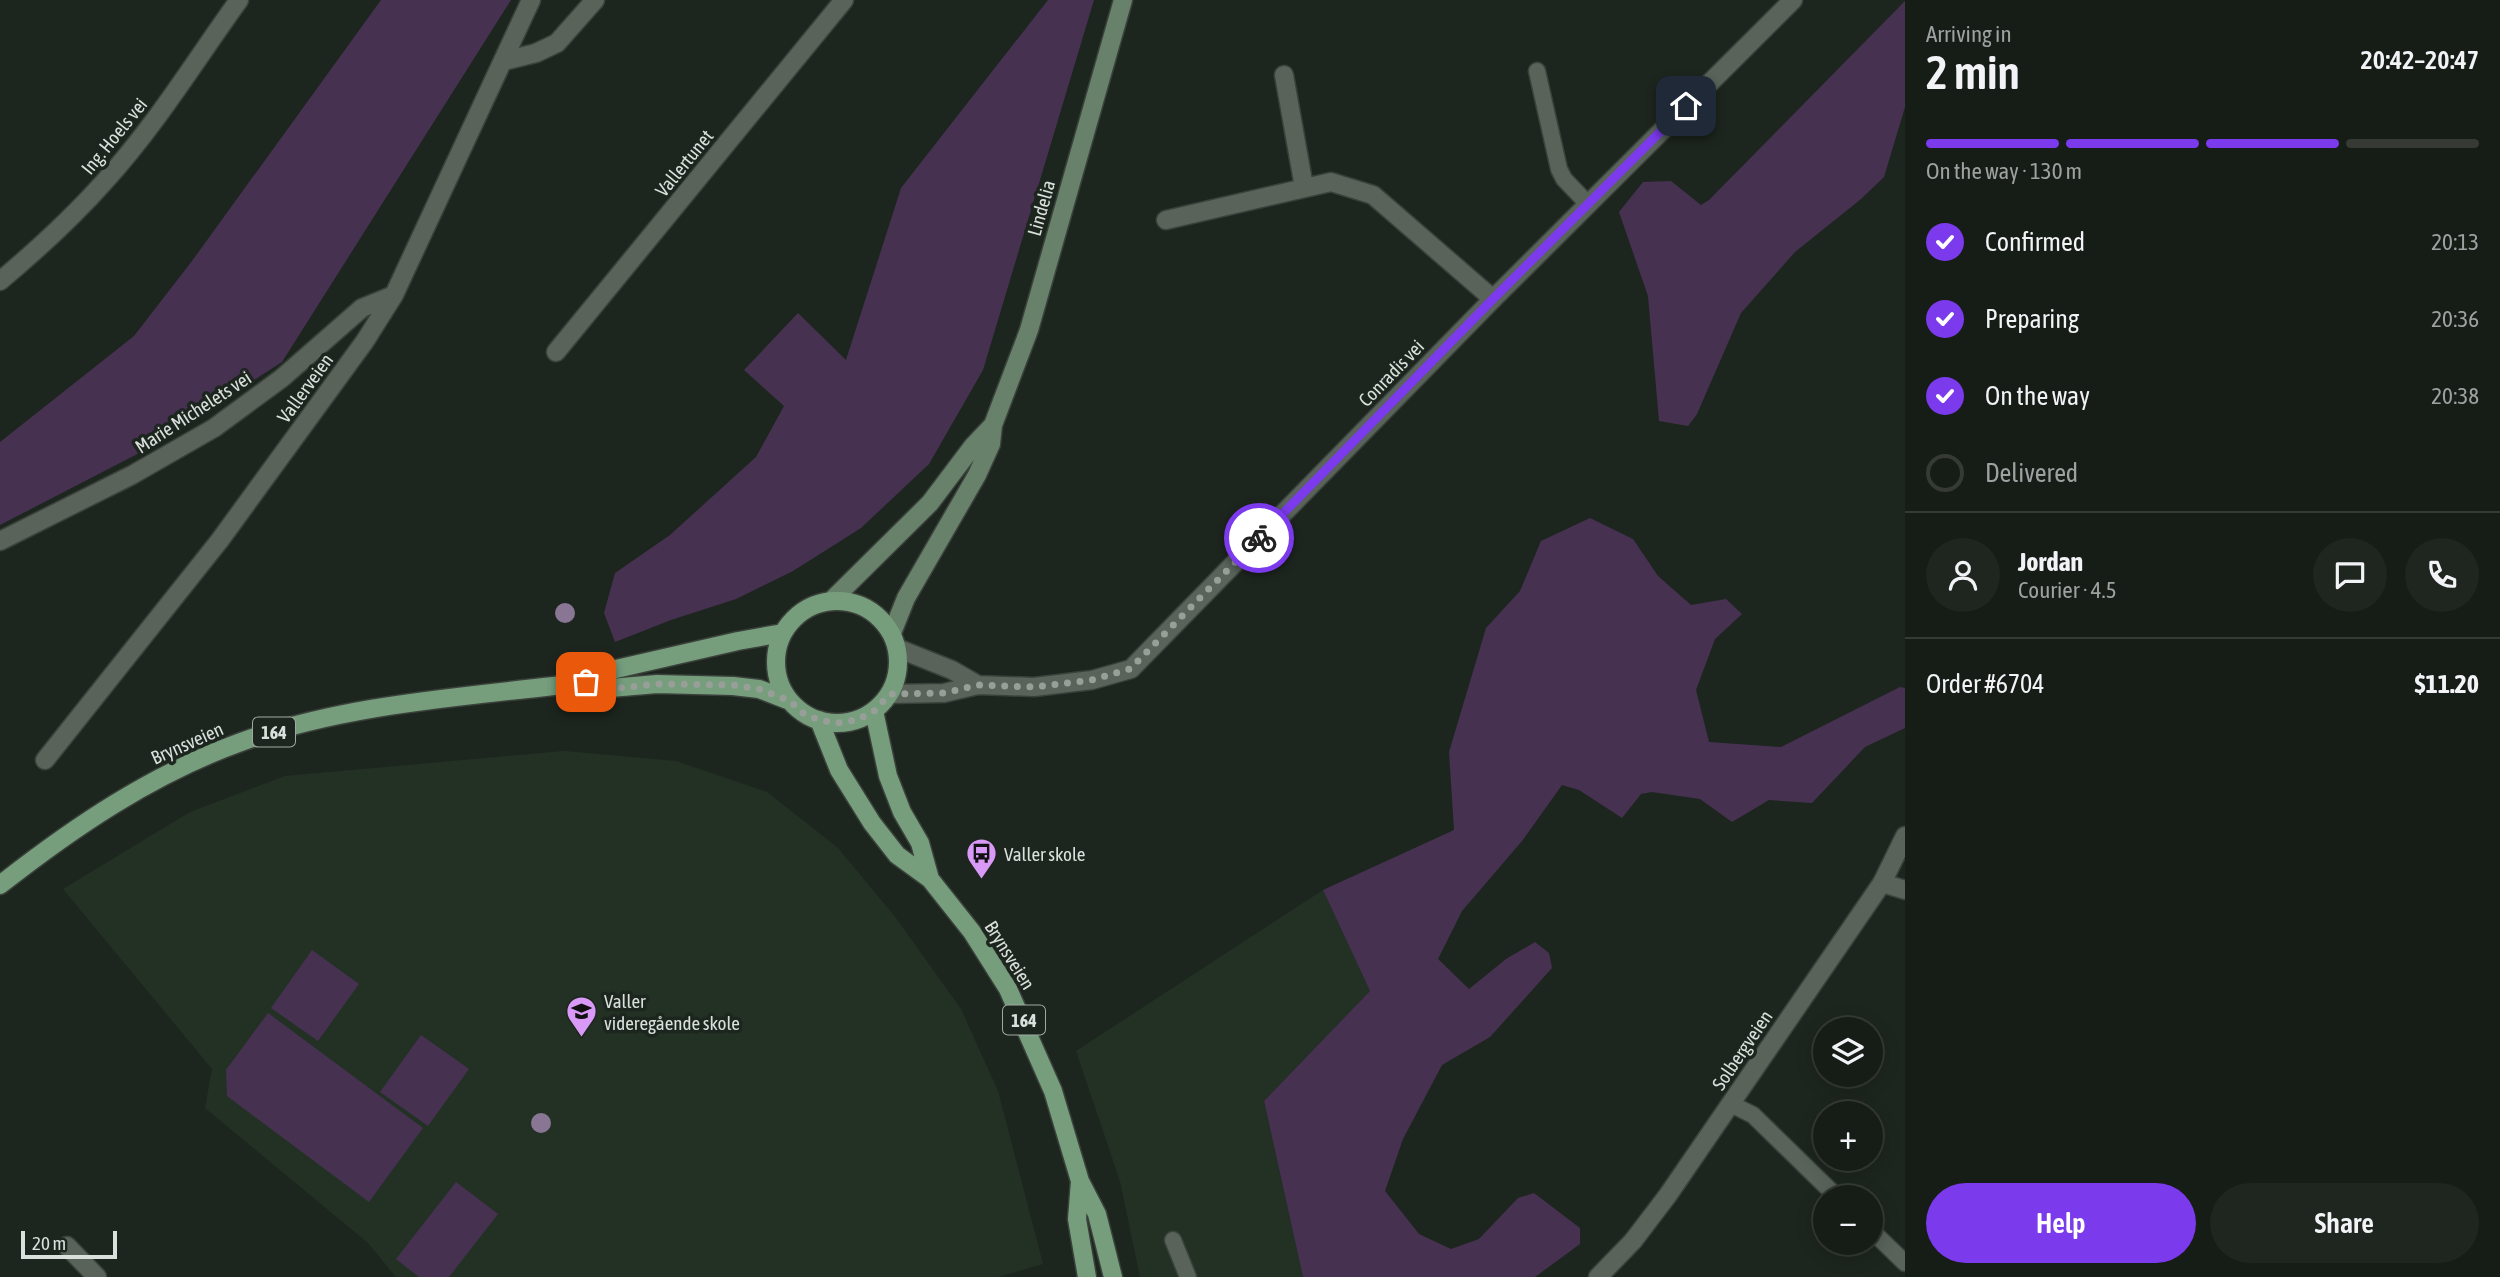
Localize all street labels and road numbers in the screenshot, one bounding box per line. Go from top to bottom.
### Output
street label: Ing. Hoels vei [77,93,151,179]
street label: Vallertunet [650,125,718,201]
street label: Lindelia [1023,178,1059,238]
street label: Conradis vei [1354,335,1428,411]
street label: Vallerveien [273,349,337,427]
street label: Marie Michelets vei [131,366,255,458]
street label: Brynsveien [147,717,227,769]
road number: 164 [253,718,295,746]
street label: Brynsveien [980,917,1040,993]
road number: 164 [1003,1006,1045,1035]
street label: Solbergveien [1707,1006,1777,1094]

